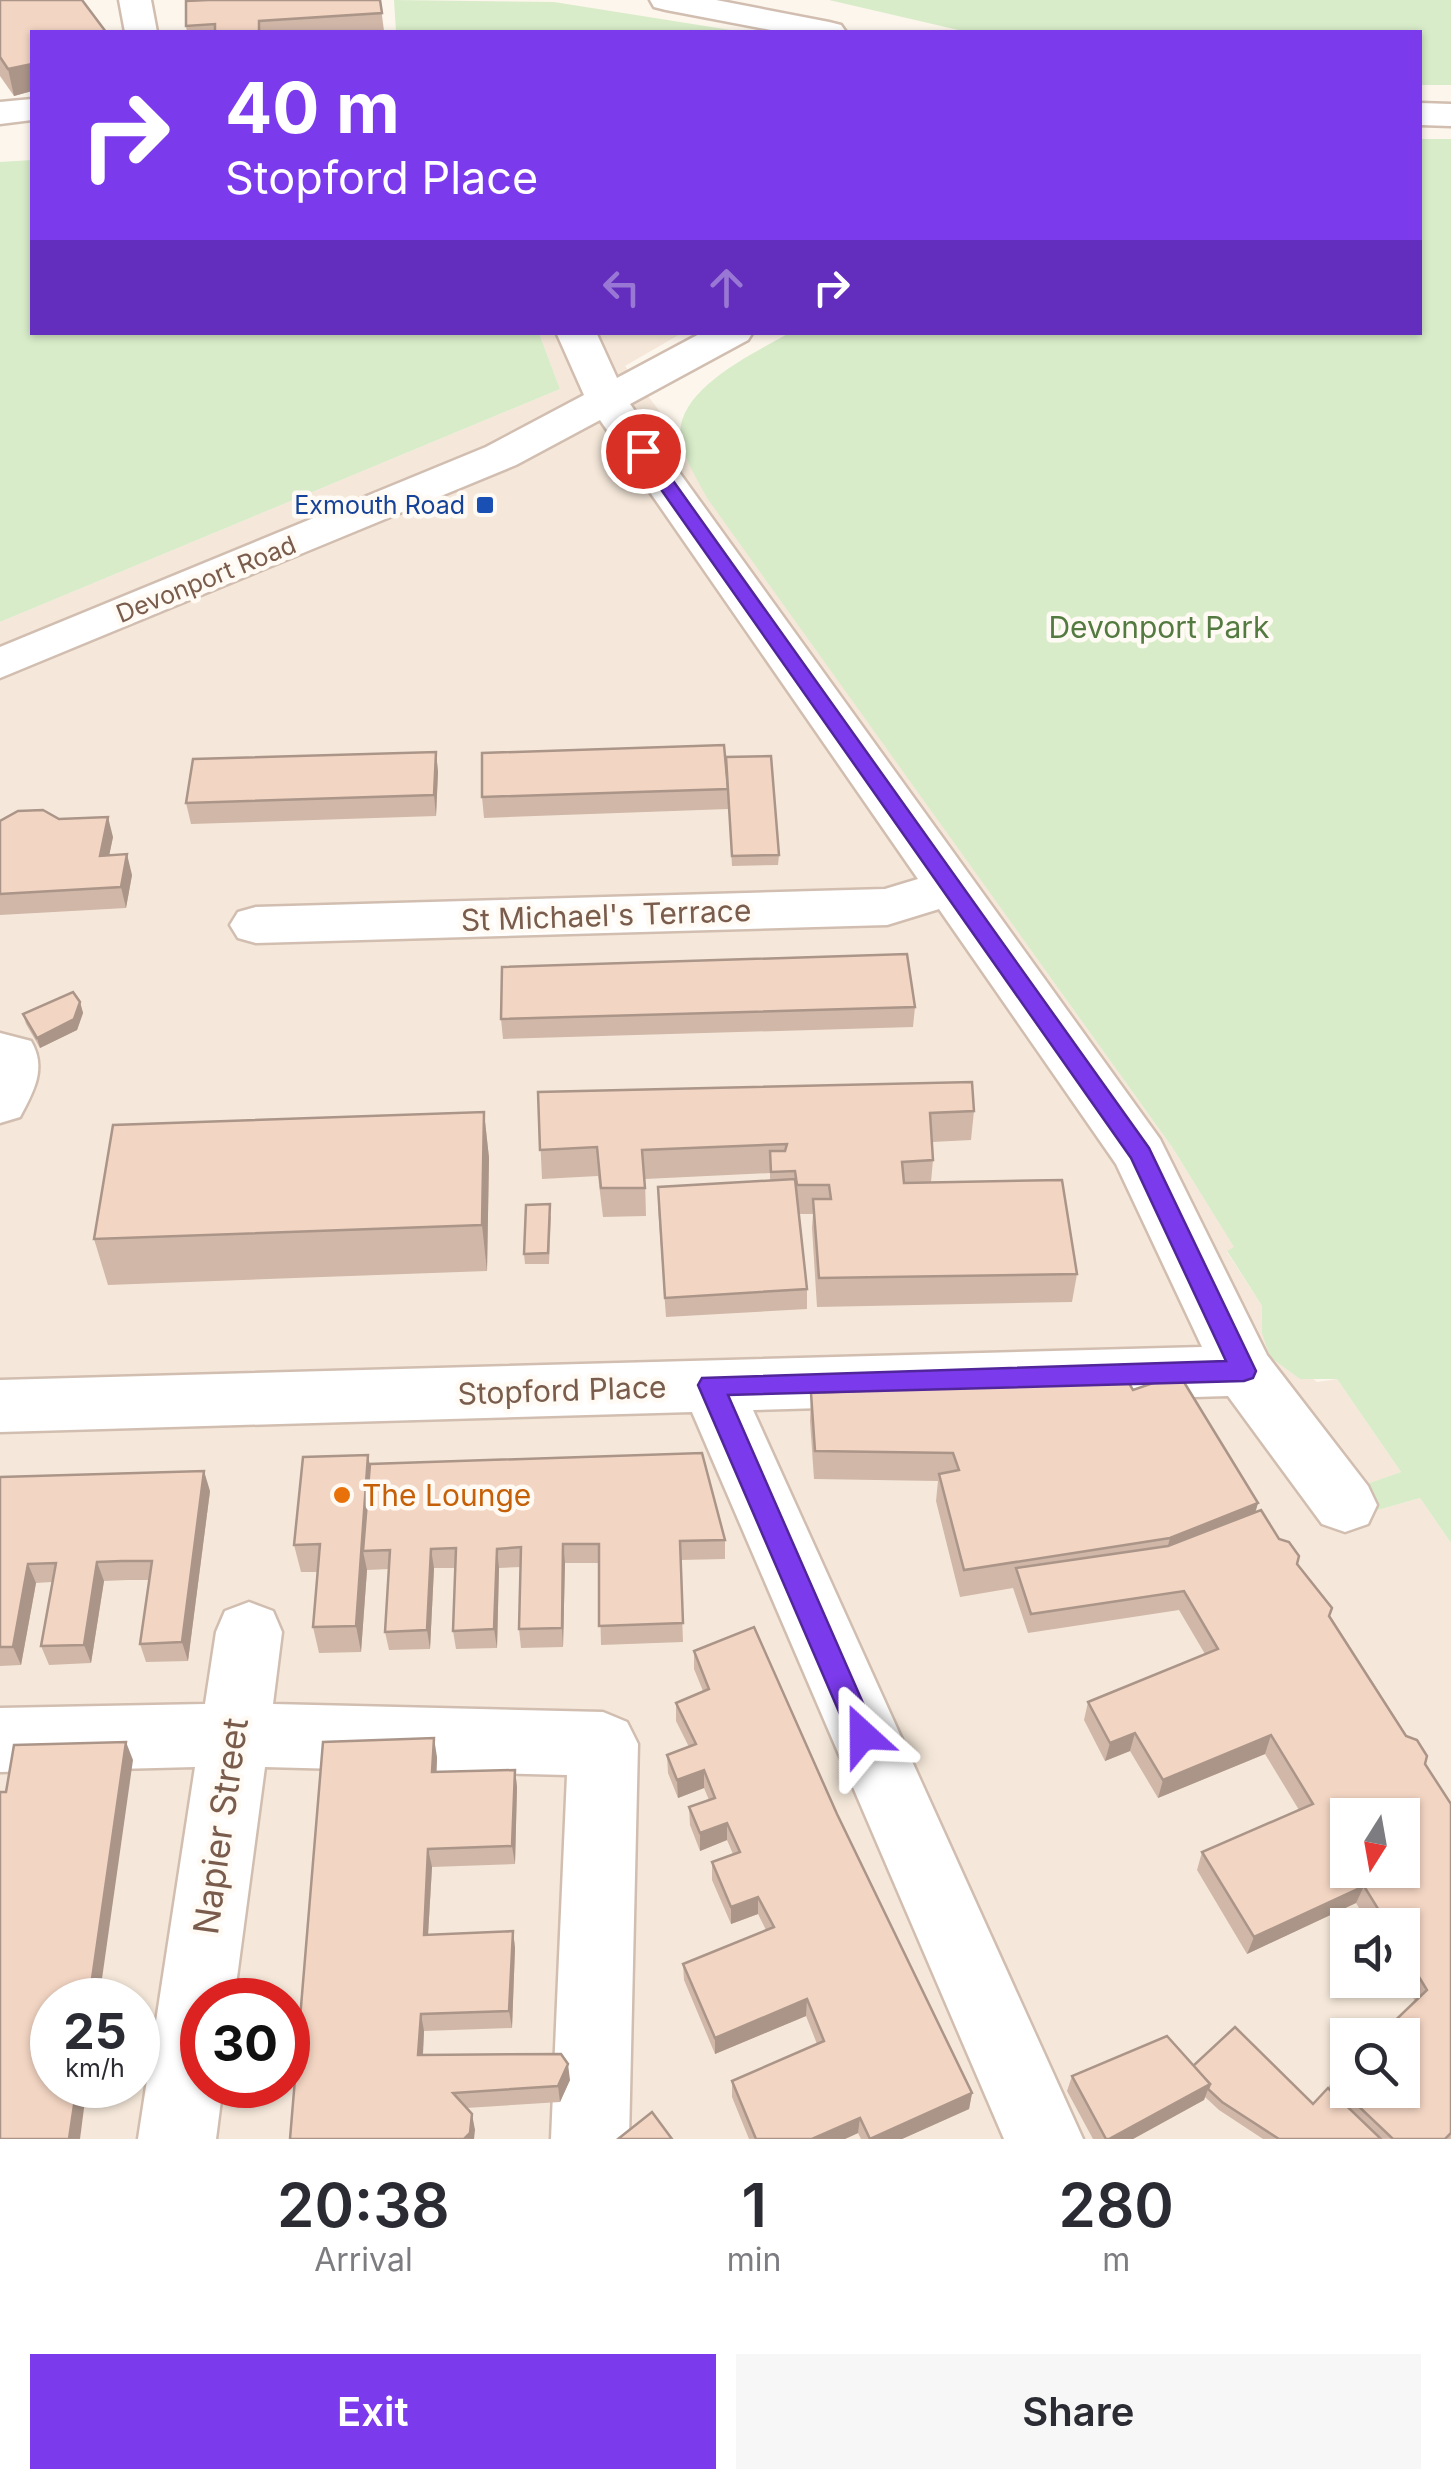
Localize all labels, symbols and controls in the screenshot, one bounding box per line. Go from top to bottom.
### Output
text: 40 m [225,65,400,150]
icon: right [60,70,190,200]
text: Stopford Place [225,150,538,205]
icon: left [594,260,649,315]
icon: ahead [699,260,754,315]
icon: right [804,260,859,315]
pin [601,409,686,494]
icon: arrive [616,424,671,479]
place label: Exmouth Road [294,490,465,520]
marker: Exmouth Road [474,494,496,516]
street label: Devonport Road [112,529,300,629]
park label: Devonport Park [1048,609,1270,645]
street label: St Michael's Terrace [460,892,752,938]
street label: Stopford Place [457,1368,667,1412]
place label: The Lounge [362,1477,531,1513]
marker: The Lounge [331,1484,353,1506]
position arrow [811,1683,915,1787]
street label: Napier Street [184,1715,256,1937]
north arrow [1330,1798,1420,1888]
map controls [1330,1798,1420,2108]
button: sound [1330,1908,1420,1998]
speed limit sign: 30 [180,1978,310,2108]
text: 25 [63,2001,127,2061]
button: search [1330,2018,1420,2108]
text: km/h [65,2053,125,2083]
text: 20:38 [277,2169,450,2241]
text: 1 [741,2169,767,2241]
text: 280 [1059,2169,1174,2241]
text: Arrival [314,2240,413,2279]
text: min [727,2240,782,2279]
text: m [1102,2240,1130,2279]
button: Exit [30,2354,716,2469]
button: Share [736,2354,1421,2469]

